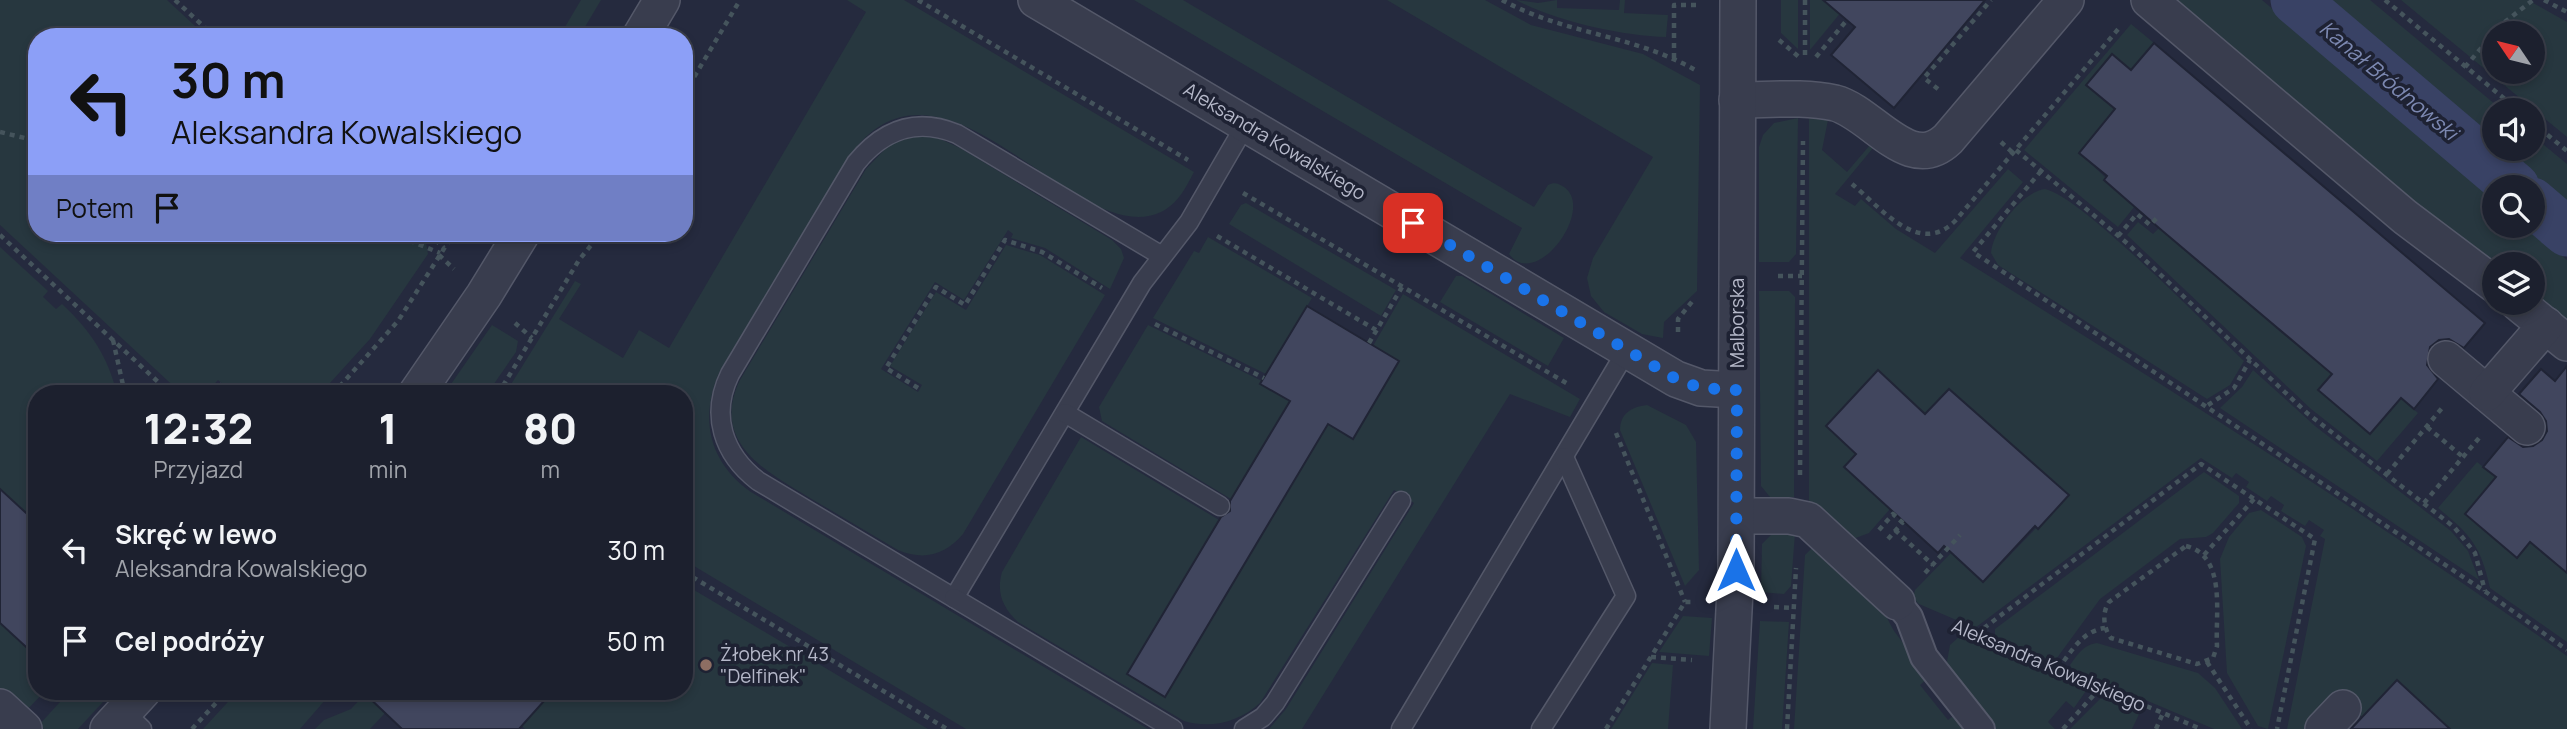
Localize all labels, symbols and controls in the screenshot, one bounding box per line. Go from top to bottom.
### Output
water label: Kanał Bródnowski [2314,14,2466,148]
north arrow [2482,21,2544,84]
map controls [2482,21,2545,315]
text: 30 m [171,46,286,113]
icon: left [56,56,147,147]
street label: Aleksandra Kowalskiego [1179,76,1371,206]
button: sound [2482,98,2545,161]
text: Aleksandra Kowalskiego [171,110,522,154]
button: search [2482,175,2545,238]
icon: arrive [148,189,186,227]
text: Potem [56,190,134,226]
pin [1383,193,1443,253]
icon: arrive [1394,204,1432,242]
button: layers [2482,252,2545,315]
street label: Malborska [1724,278,1750,368]
text: 12:32 [144,399,253,457]
text: 1 [379,399,398,457]
text: 80 [523,399,577,457]
text: Przyjazd [154,453,243,485]
text: min [369,453,407,485]
text: m [540,453,560,485]
text: Skręć w lewo [115,516,277,552]
icon: left [56,531,94,569]
text: 30 m [608,532,665,568]
position arrow [1699,533,1773,607]
text: Aleksandra Kowalskiego [115,552,367,584]
street label: Aleksandra Kowalskiego [1948,612,2150,718]
icon: arrive [56,622,94,660]
text: Cel podróży [115,623,264,659]
text: 50 m [607,623,665,659]
place label: Żłobek nr 43 "Delfinek" [720,641,829,689]
marker: Żłobek nr 43 "Delfinek" [698,657,714,673]

